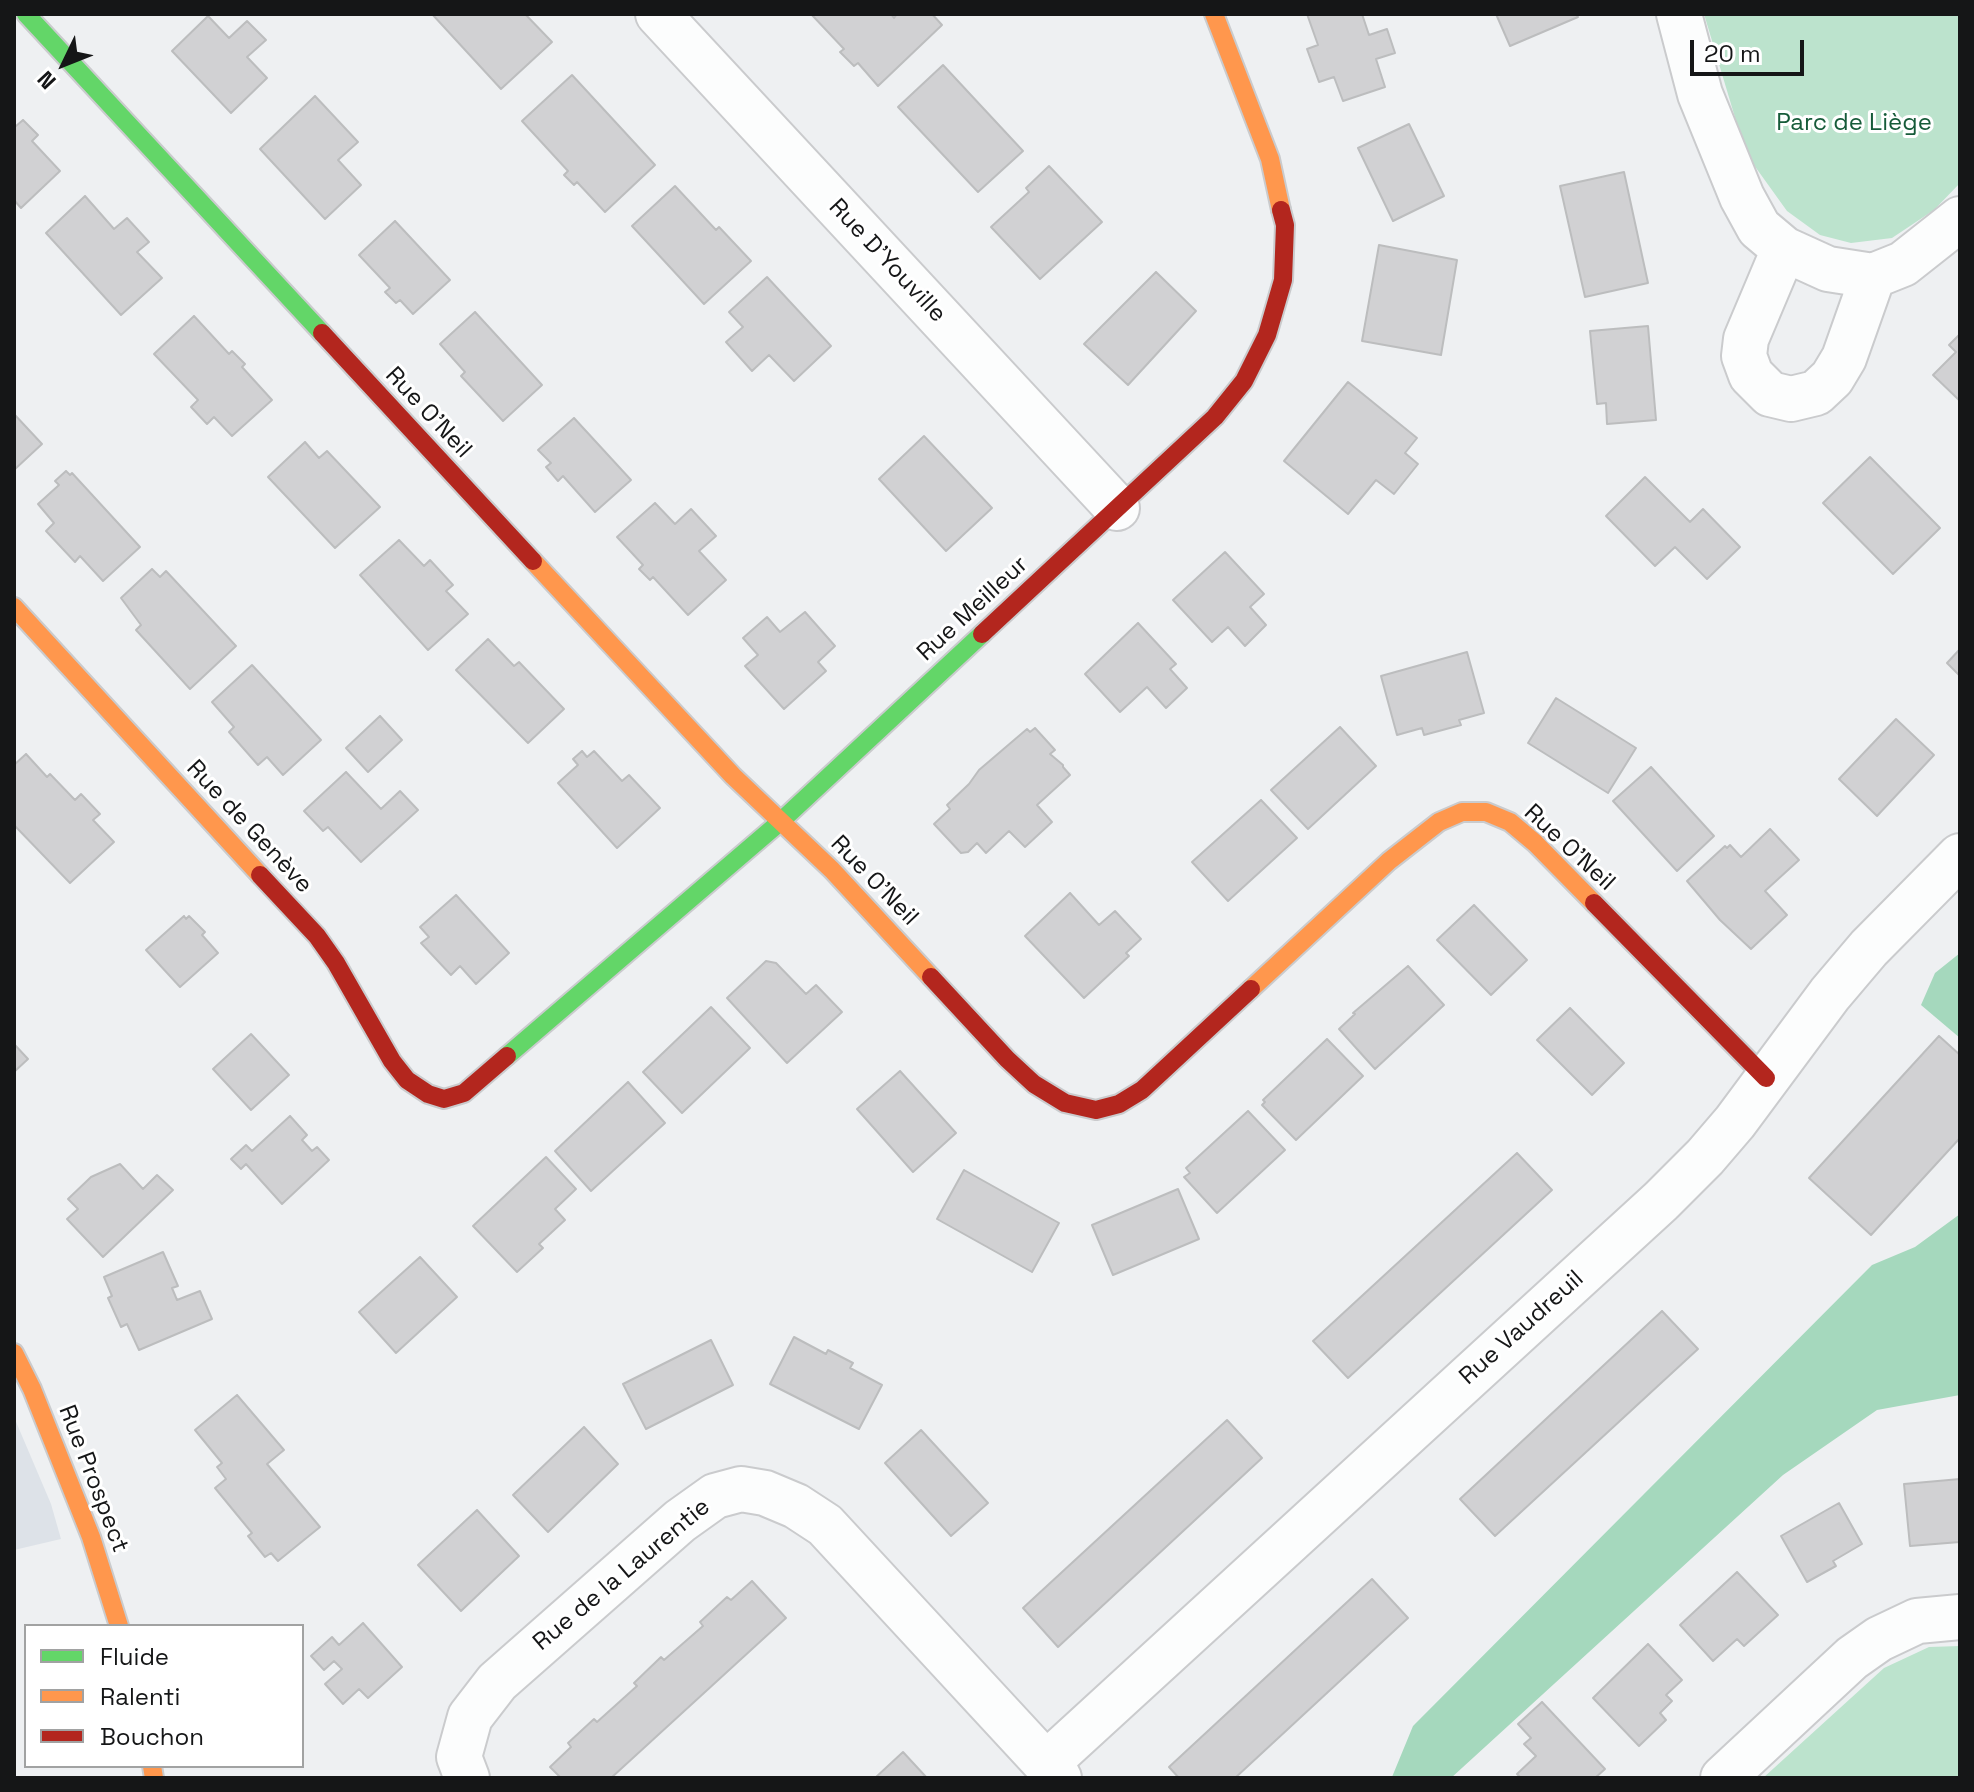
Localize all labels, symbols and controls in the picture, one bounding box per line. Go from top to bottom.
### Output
north arrow [24,24,104,104]
scale bar [1694,24,1808,74]
text: 20 m [1704,38,1761,69]
text: N [31,65,62,95]
park label: Parc de Liège [1776,109,1932,137]
street label: Rue D'Youville [822,193,952,329]
street label: Rue O'Neil [379,362,477,464]
street label: Rue Meilleur [912,550,1034,668]
street label: Rue de Genève [180,755,318,899]
street label: Rue O'Neil [1518,799,1620,897]
street label: Rue O'Neil [824,830,924,932]
street label: Rue Vaudreuil [1454,1265,1590,1391]
street label: Rue Prospect [52,1401,134,1557]
street label: Rue de la Laurentie [528,1493,716,1657]
legend [24,1624,304,1768]
text: Fluide [100,1641,169,1672]
text: Ralenti [100,1681,180,1712]
text: Bouchon [100,1721,204,1752]

